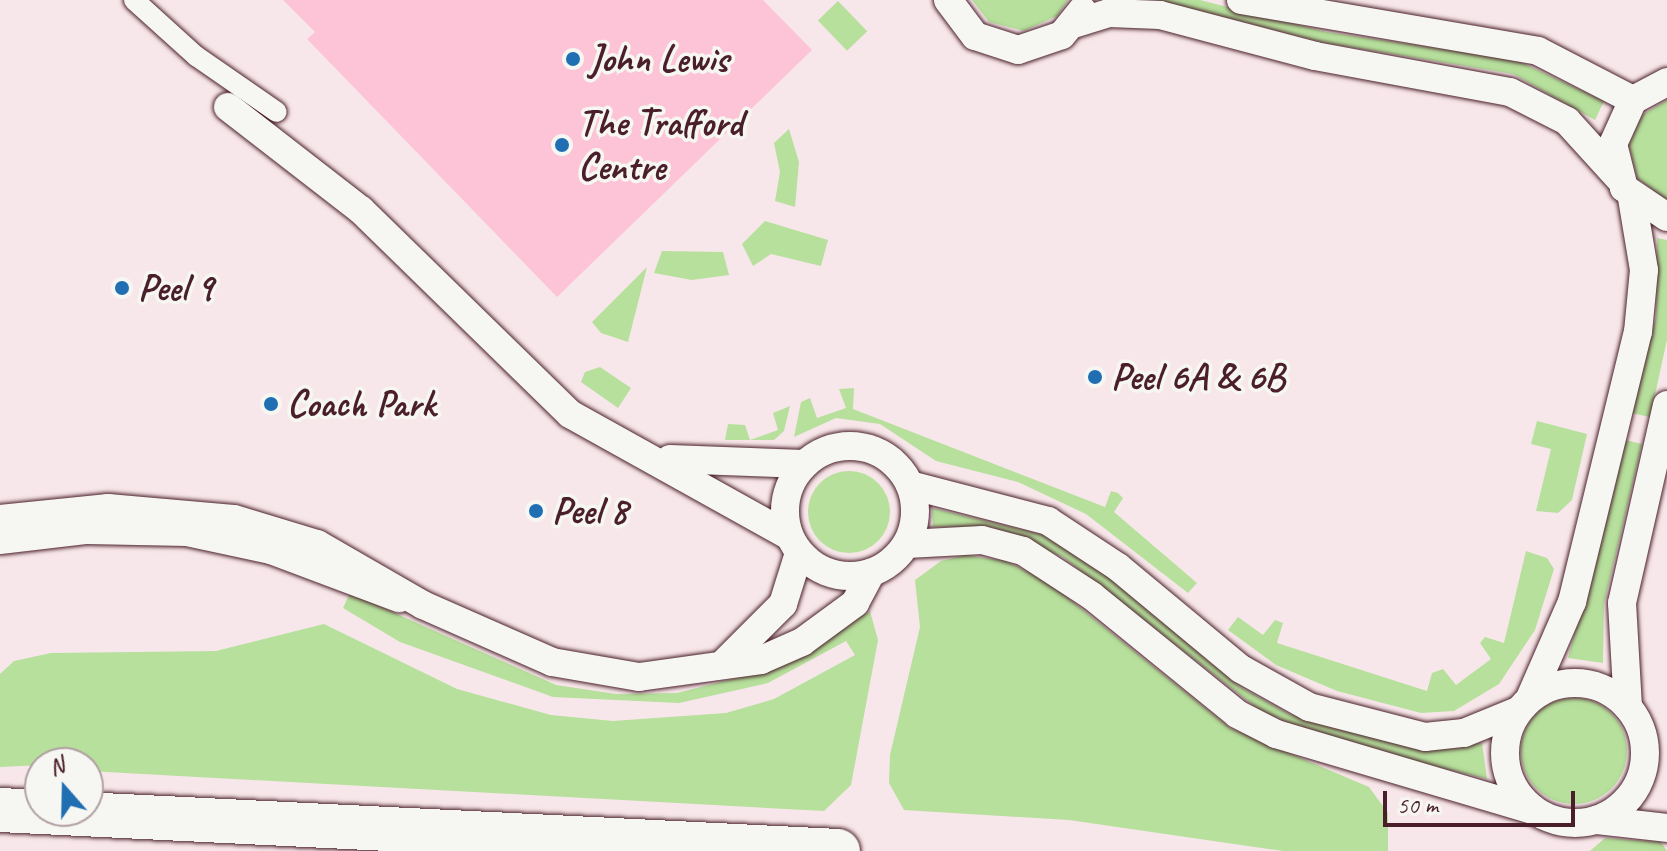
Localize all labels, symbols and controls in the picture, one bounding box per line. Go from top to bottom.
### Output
place label: John Lewis [589,36,728,82]
marker: John Lewis [564,50,582,68]
place label: The Trafford Centre [578,100,743,190]
marker: The Trafford Centre [553,136,571,154]
place label: Peel 9 [138,265,213,311]
marker: Peel 9 [113,279,131,297]
place label: Peel 6A & 6B [1111,354,1284,400]
marker: Peel 6A & 6B [1086,368,1104,386]
place label: Coach Park [287,381,436,427]
marker: Coach Park [262,395,280,413]
place label: Peel 8 [552,488,627,534]
marker: Peel 8 [527,502,545,520]
north arrow [24,747,104,827]
text: N [45,751,68,782]
scale bar [1387,775,1579,825]
text: 50 m [1397,790,1438,820]

